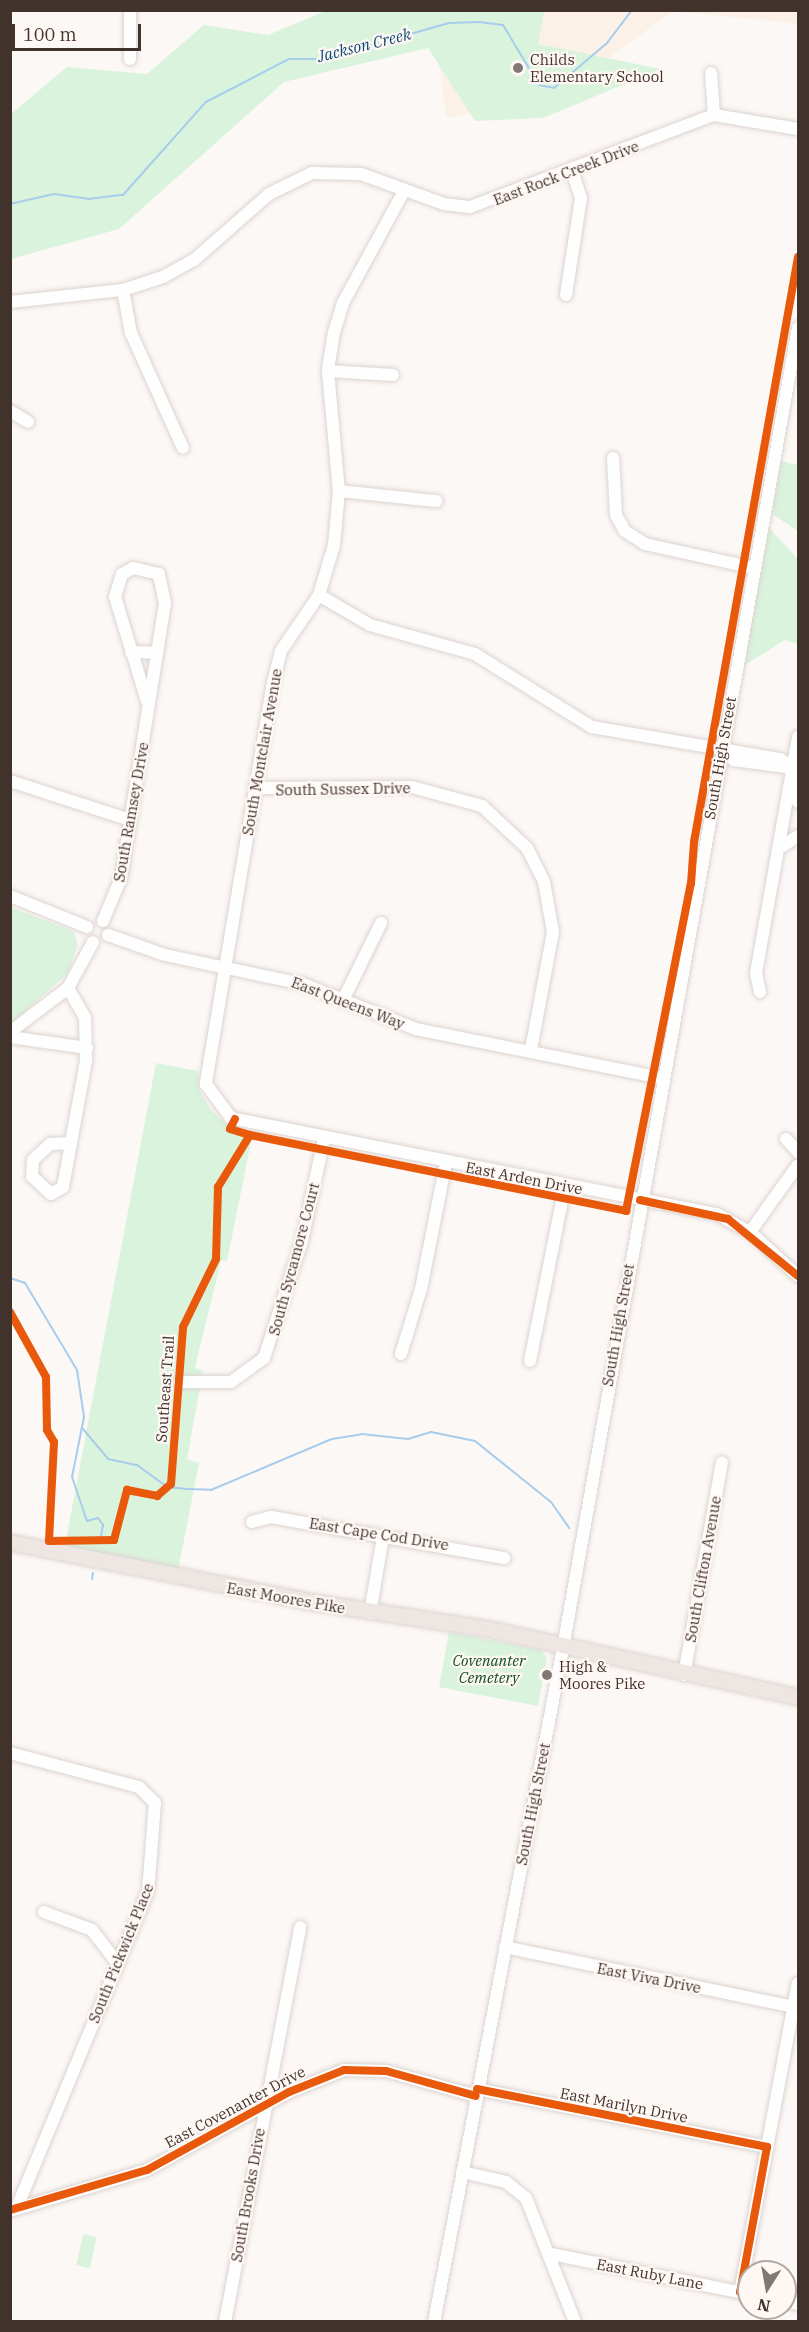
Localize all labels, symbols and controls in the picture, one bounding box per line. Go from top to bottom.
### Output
scale bar [15,12,144,50]
text: 100 m [23,23,77,46]
water label: Jackson Creek [315,24,413,66]
place label: Childs Elementary School [530,50,664,85]
marker: Childs Elementary School [511,61,525,75]
street label: East Rock Creek Drive [491,137,641,209]
street label: South Montclair Avenue [238,667,286,837]
street label: South High Street [700,695,740,821]
street label: South Ramsey Drive [110,741,152,883]
street label: South Sussex Drive [275,779,411,799]
street label: East Queens Way [289,973,407,1033]
street label: East Arden Drive [464,1158,584,1198]
street label: South Sycamore Court [265,1181,323,1337]
street label: South High Street [598,1262,638,1388]
street label: Southeast Trail [152,1335,178,1443]
street label: South Clifton Avenue [681,1494,725,1644]
street label: East Cape Cod Drive [308,1514,450,1554]
street label: East Moores Pike [225,1579,347,1617]
park label: Covenanter Cemetery [452,1651,526,1686]
place label: High & Moores Pike [559,1657,645,1692]
marker: High & Moores Pike [540,1668,554,1682]
street label: South High Street [512,1741,554,1867]
street label: South Pickwick Place [85,1880,157,2026]
street label: East Viva Drive [595,1959,703,1997]
street label: East Covenanter Drive [162,2062,308,2152]
street label: East Marilyn Drive [559,2084,689,2126]
street label: South Brooks Drive [227,2127,269,2263]
street label: East Ruby Lane [595,2255,705,2293]
north arrow [737,2260,797,2320]
text: N [756,2295,772,2317]

